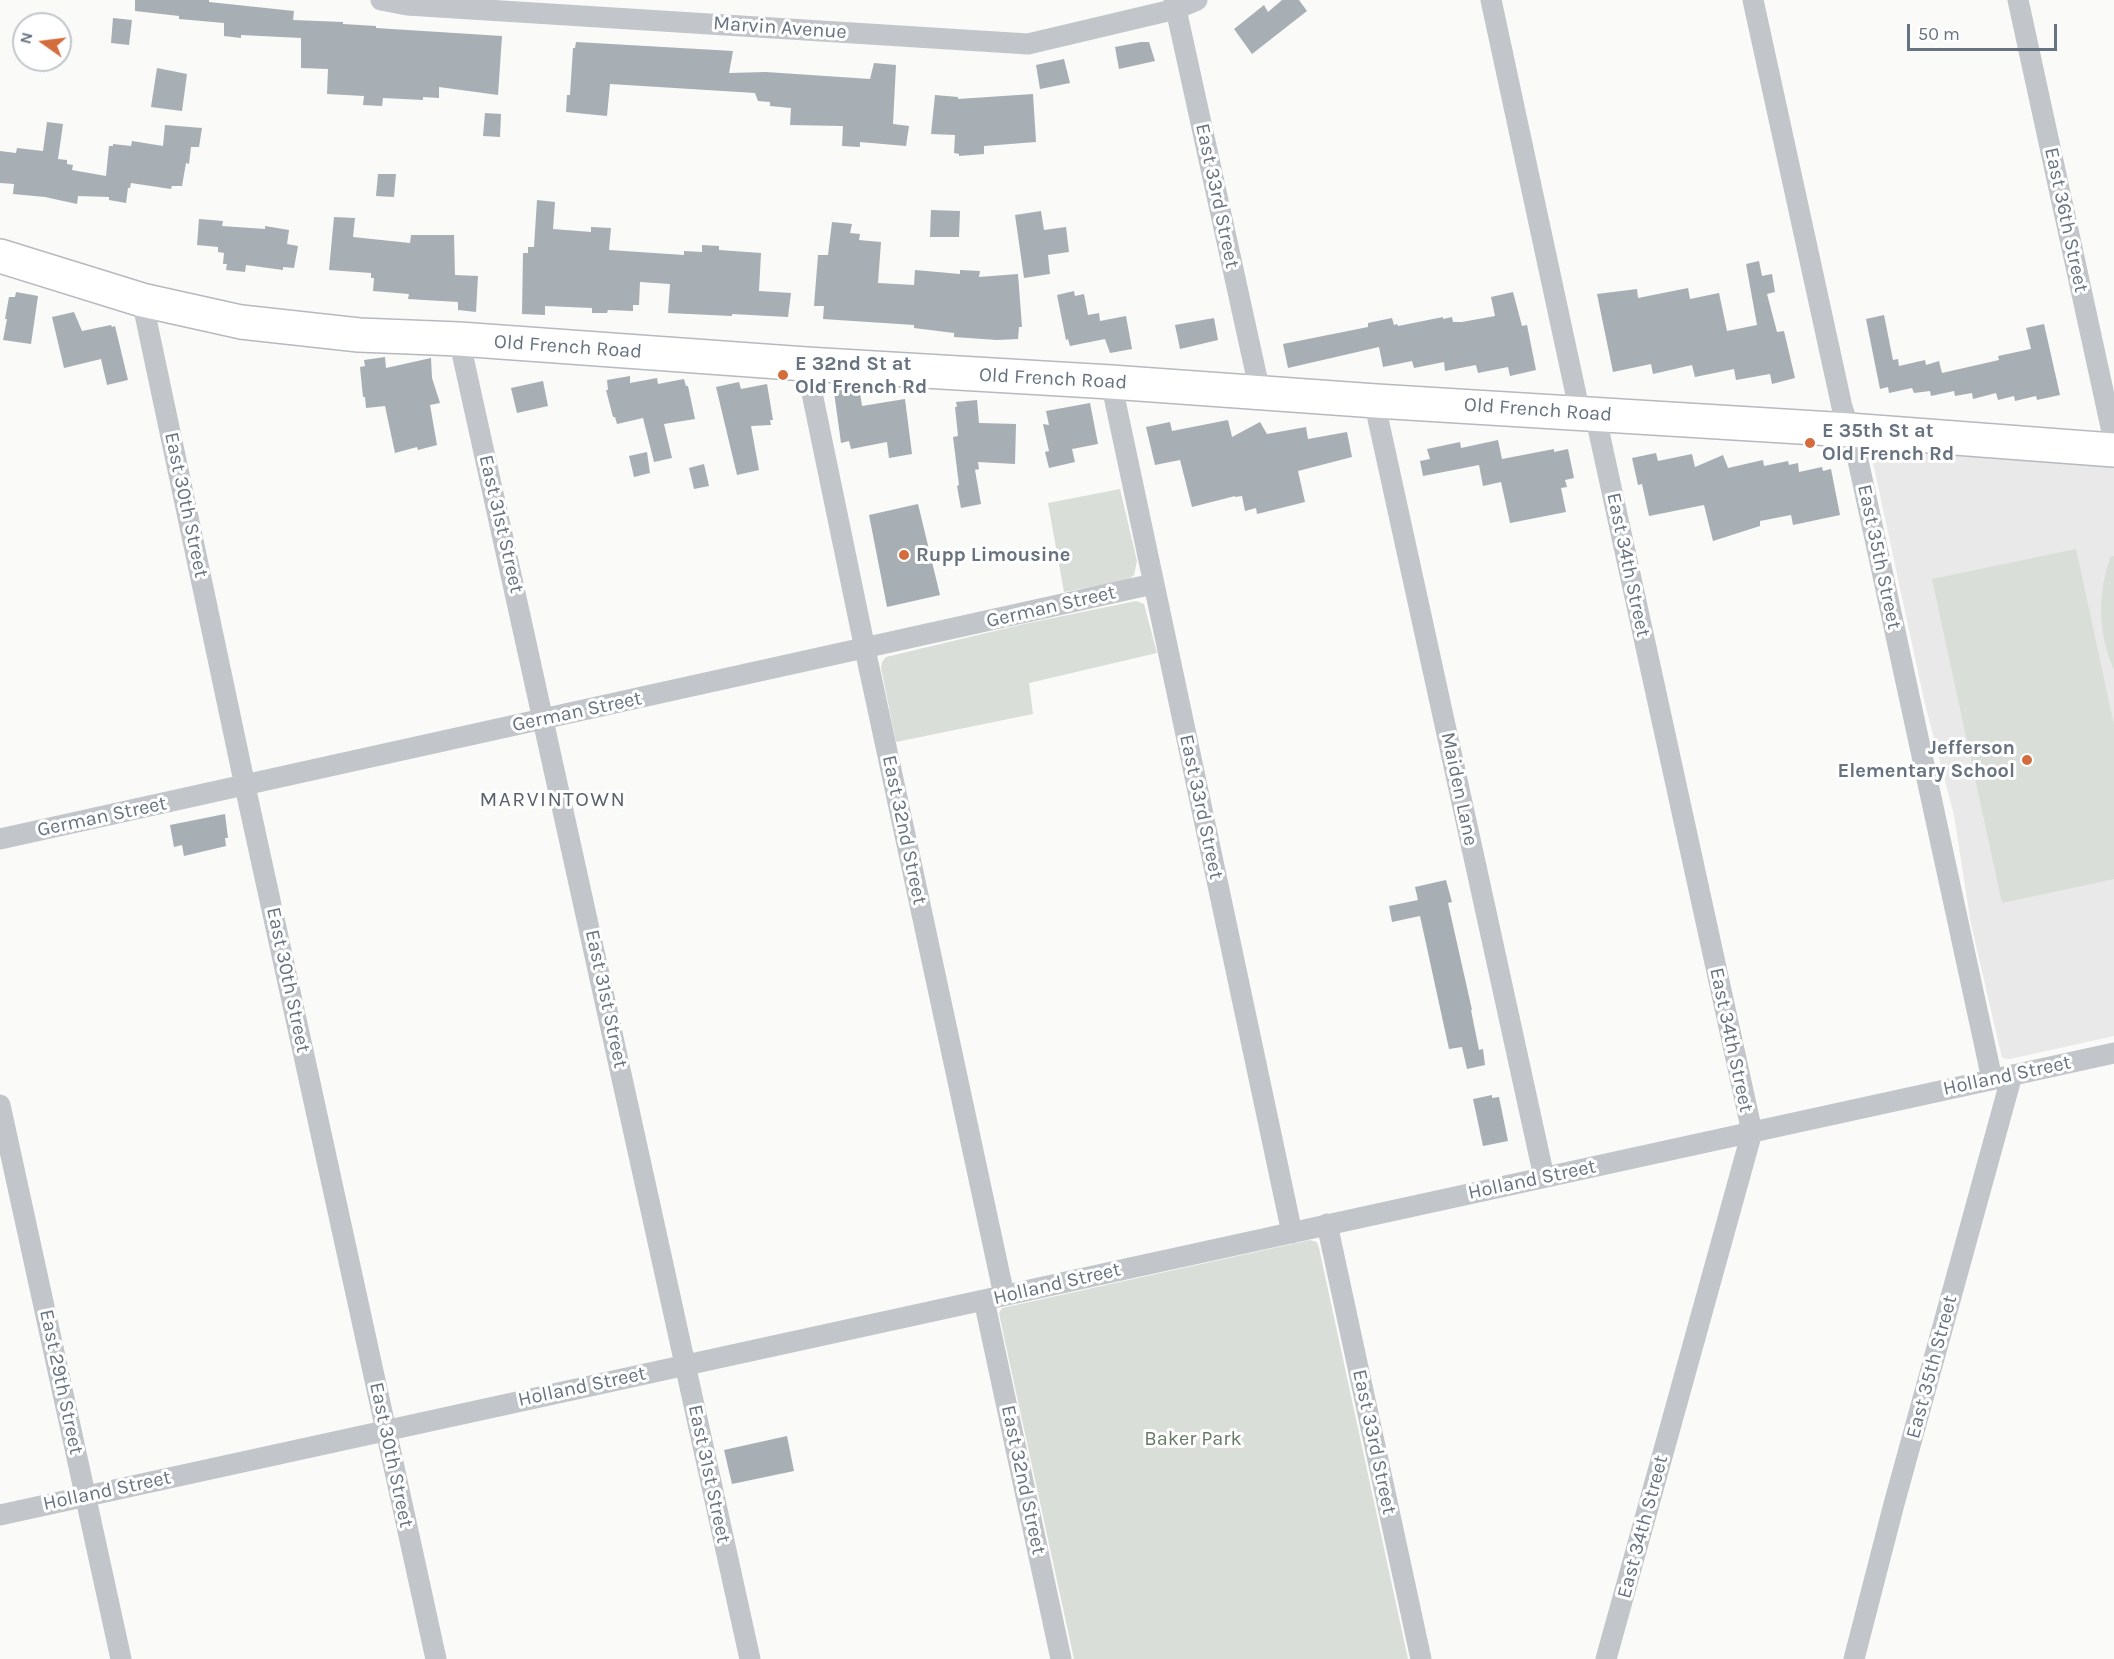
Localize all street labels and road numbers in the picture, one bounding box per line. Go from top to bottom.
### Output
street label: Marvin Avenue [712,11,848,45]
street label: East 33rd Street [1190,121,1244,271]
street label: East 36th Street [2039,145,2093,295]
street label: Old French Road [493,330,643,364]
street label: Old French Road [978,363,1128,395]
street label: Old French Road [1463,393,1613,427]
street label: East 30th Street [159,430,213,580]
street label: East 31st Street [473,453,529,595]
street label: East 35th Street [1852,482,1906,632]
street label: East 34th Street [1601,490,1655,640]
street label: German Street [984,580,1118,634]
street label: German Street [510,687,644,737]
street label: Maiden Lane [1435,730,1483,848]
street label: East 33rd Street [1174,732,1228,882]
street label: East 32nd Street [876,753,932,907]
street label: German Street [35,792,169,842]
street label: East 30th Street [261,905,315,1055]
street label: East 31st Street [580,927,632,1071]
street label: East 34th Street [1704,965,1758,1115]
street label: Holland Street [1941,1051,2073,1101]
street label: Holland Street [1466,1155,1598,1205]
street label: Holland Street [991,1258,1123,1310]
street label: East 35th Street [1901,1293,1963,1441]
street label: East 29th Street [34,1307,88,1457]
street label: Holland Street [516,1362,648,1412]
street label: East 33rd Street [1347,1367,1401,1517]
street label: East 30th Street [364,1380,418,1530]
street label: East 31st Street [683,1402,735,1546]
street label: East 32nd Street [995,1403,1051,1557]
street label: East 34th Street [1612,1453,1674,1601]
street label: Holland Street [41,1466,173,1516]

